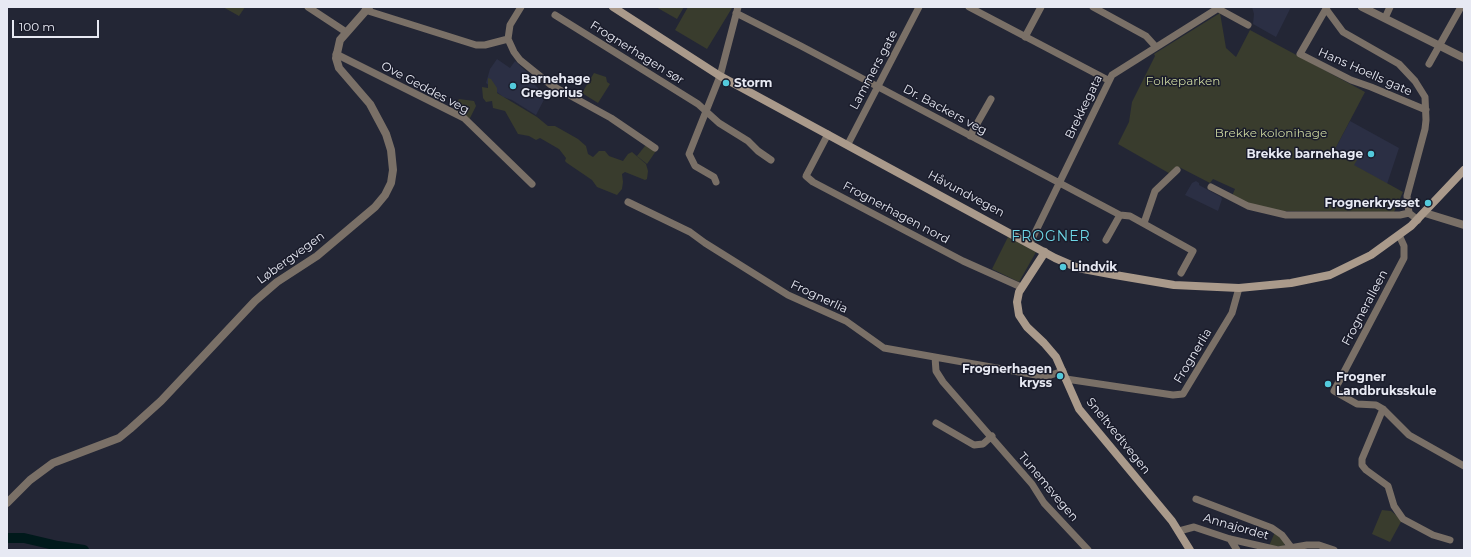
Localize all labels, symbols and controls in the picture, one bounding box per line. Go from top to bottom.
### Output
scale bar [14,12,101,38]
street label: Frognerhagen sør [587,18,687,88]
text: 100 m [19,19,55,34]
street label: Lammers gate [847,28,901,112]
street label: Hans Hoells gate [1316,45,1414,99]
street label: Ove Geddes veg [379,59,471,117]
place label: Barnehage Gregorius [521,72,590,100]
street label: Brekkegata [1062,73,1106,141]
park label: Folkeparken [1146,74,1220,88]
place label: Storm [734,76,772,90]
marker: Storm [721,78,731,88]
marker: Barnehage Gregorius [508,81,518,91]
street label: Dr. Backers veg [901,82,989,138]
park label: Brekke kolonihage [1215,126,1327,140]
place label: Brekke barnehage [1246,147,1363,161]
marker: Brekke barnehage [1366,149,1376,159]
street label: Håvundvegen [925,168,1007,220]
street label: Frognerhagen nord [840,179,952,247]
place label: Frognerkrysset [1324,196,1420,210]
marker: Frognerkrysset [1423,198,1433,208]
street label: Løbergvegen [254,229,328,287]
district label: FROGNER [1011,229,1091,245]
place label: Lindvik [1071,260,1117,274]
marker: Lindvik [1058,262,1068,272]
street label: Frogneralleen [1339,268,1391,348]
street label: Frognerlia [788,277,850,317]
street label: Frognerlia [1171,326,1215,386]
place label: Frognerhagen kryss [962,362,1052,390]
place label: Frogner Landbruksskule [1336,370,1437,398]
marker: Frognerhagen kryss [1055,371,1065,381]
marker: Frogner Landbruksskule [1323,379,1333,389]
street label: Sneltvedtvegen [1083,395,1153,477]
street label: Tunemsvegen [1015,450,1081,524]
street label: Annajordet [1202,511,1270,543]

